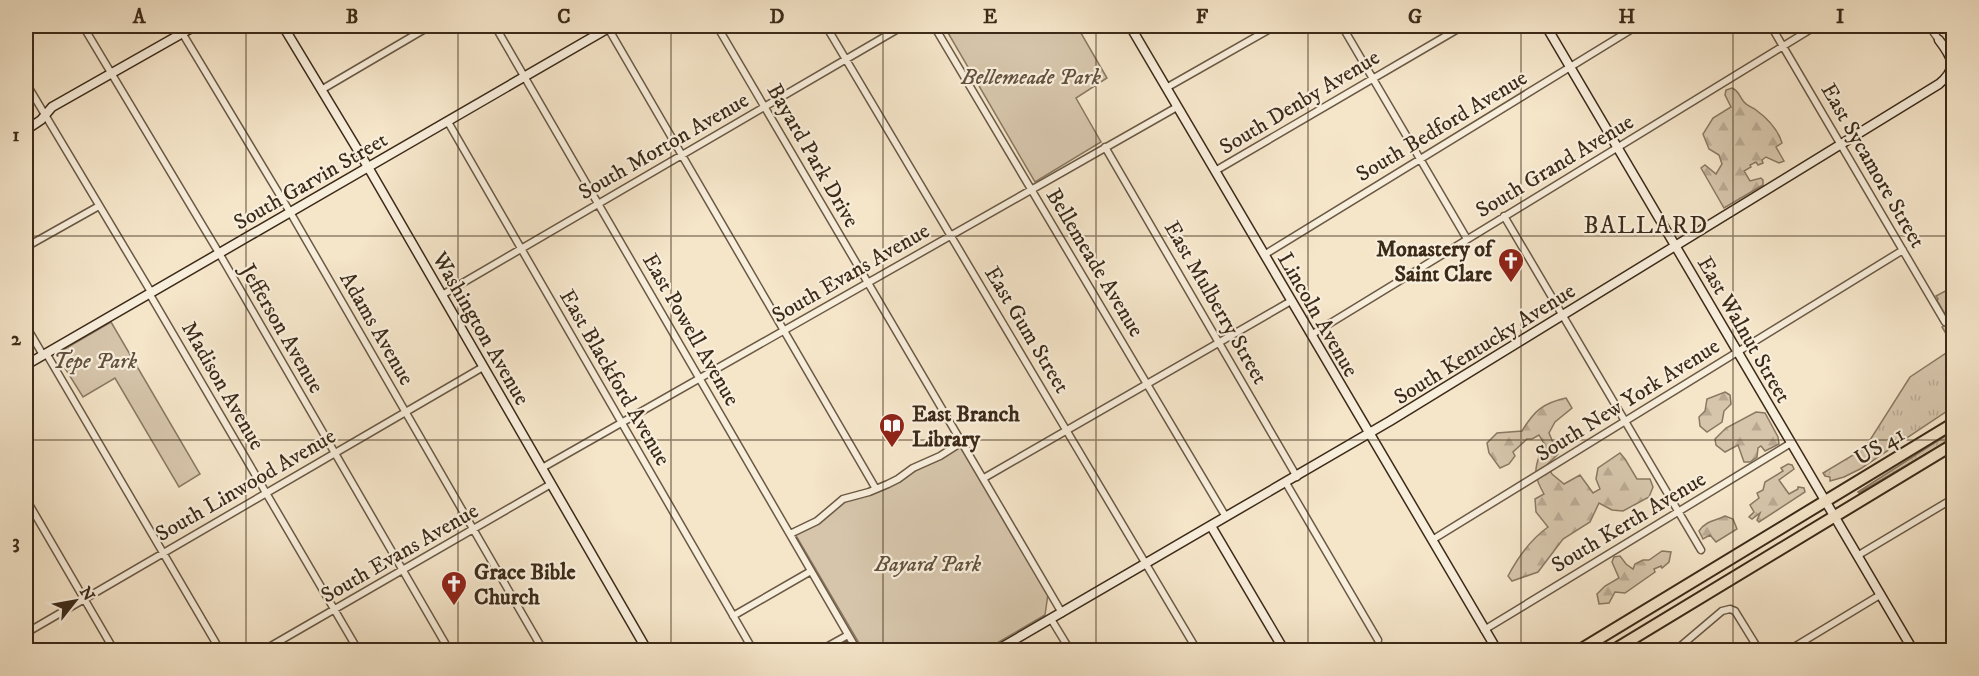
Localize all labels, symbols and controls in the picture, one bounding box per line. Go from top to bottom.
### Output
text: A [132,5,147,30]
text: B [346,5,358,30]
text: C [557,5,571,30]
text: D [770,5,785,30]
text: E [983,5,997,30]
text: F [1196,5,1209,30]
text: G [1408,5,1422,30]
text: H [1619,5,1636,30]
text: I [1836,5,1844,30]
street label: South Denby Avenue [1215,44,1385,161]
park label: Bellemeade Park [960,64,1102,91]
street label: South Bedford Avenue [1351,65,1532,188]
street label: Bayard Park Drive [761,79,865,232]
street label: East Sycamore Street [1815,79,1931,253]
street label: South Morton Avenue [574,87,754,206]
street label: South Grand Avenue [1471,108,1639,224]
text: 1 [12,123,20,148]
street label: South Garvin Street [229,126,392,236]
street label: Bellemeade Avenue [1040,184,1150,342]
district label: BALLARD [1583,211,1709,241]
street label: East Mulberry Street [1158,216,1273,389]
street label: South Evans Avenue [767,217,934,329]
place label: Monastery of Saint Clare [1376,236,1496,288]
church icon: Monastery of Saint Clare [1496,246,1526,284]
street label: Washington Avenue [425,247,535,410]
street label: Lincoln Avenue [1271,248,1364,382]
street label: East Powell Avenue [636,249,745,411]
street label: East Walnut Street [1691,252,1797,408]
street label: Jefferson Avenue [233,258,330,398]
street label: East Gum Street [978,261,1075,398]
street label: Adams Avenue [333,267,420,390]
street label: South Kentucky Avenue [1389,278,1580,411]
street label: East Blackford Avenue [553,285,676,471]
street label: Madison Avenue [175,317,270,455]
text: 2 [11,327,22,352]
street label: South New York Avenue [1531,333,1725,468]
park label: Tepe Park [53,348,138,375]
place label: East Branch Library [912,401,1020,453]
library icon: East Branch Library [877,411,907,449]
street label: US 41 [1850,421,1910,472]
street label: South Linwood Avenue [151,423,341,548]
street label: South Kerth Avenue [1547,466,1711,579]
street label: South Evans Avenue [316,497,483,609]
text: 3 [12,530,20,555]
park label: Bayard Park [874,551,982,578]
place label: Grace Bible Church [474,559,576,611]
church icon: Grace Bible Church [439,569,469,607]
north arrow [45,571,105,631]
text: N [75,583,99,605]

